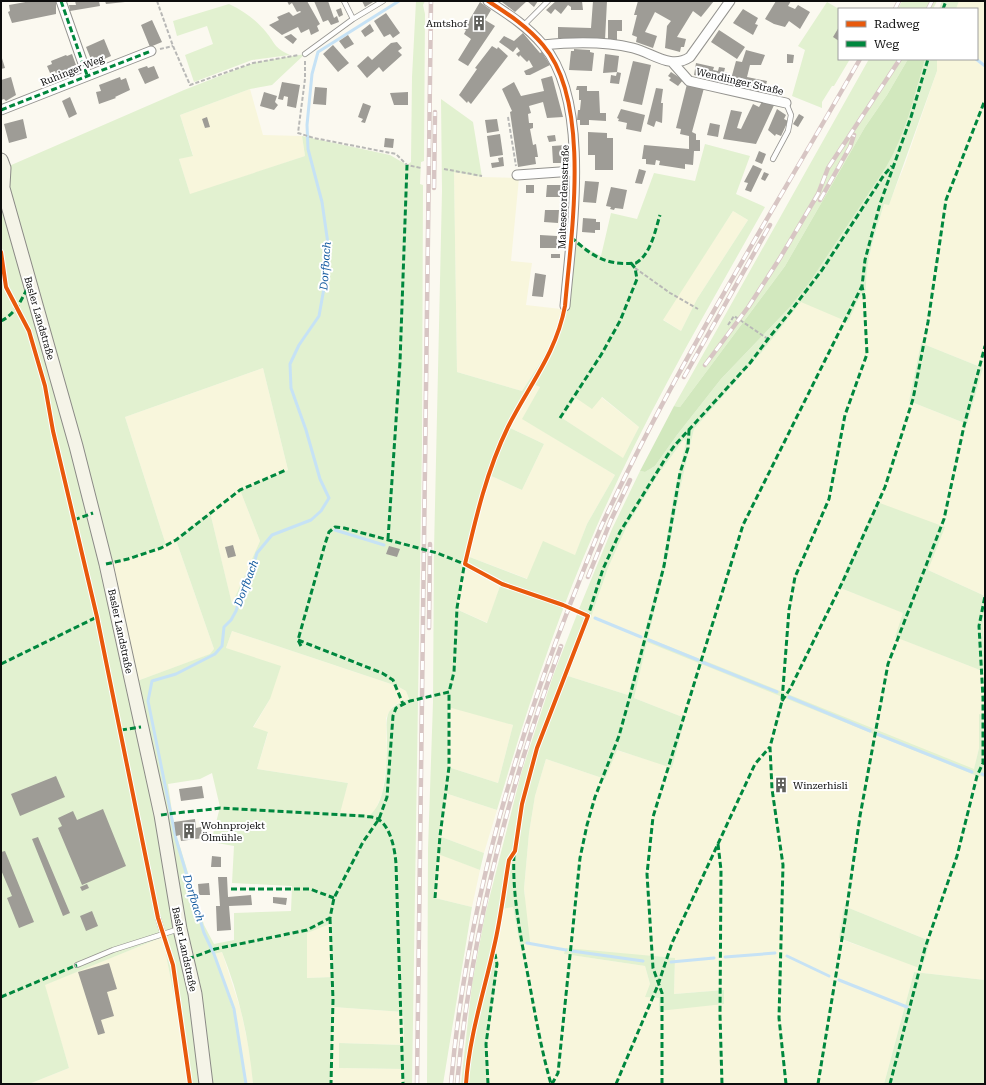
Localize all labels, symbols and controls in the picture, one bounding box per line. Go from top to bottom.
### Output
legend [838,8,978,60]
building icon: Amtshof [470,14,488,32]
text: Radweg [874,17,920,31]
place label: Amtshof [426,18,468,29]
text: Weg [874,37,899,51]
street label: Ruhinger Weg [39,53,106,88]
street label: Wendlinger Straße [695,66,785,97]
street label: Malteserordensstraße [556,144,571,249]
water label: Dorfbach [317,241,334,292]
street label: Basler Landstraße [22,275,57,362]
water label: Dorfbach [231,558,261,609]
street label: Basler Landstraße [106,588,135,675]
building icon: Winzerhisli [772,776,790,794]
place label: Winzerhisli [793,780,848,791]
place label: Wohnprojekt Ölmühle [201,820,265,843]
building icon: Wohnprojekt Ölmühle [180,822,198,840]
water label: Dorfbach [180,872,207,924]
street label: Basler Landstraße [170,906,199,993]

